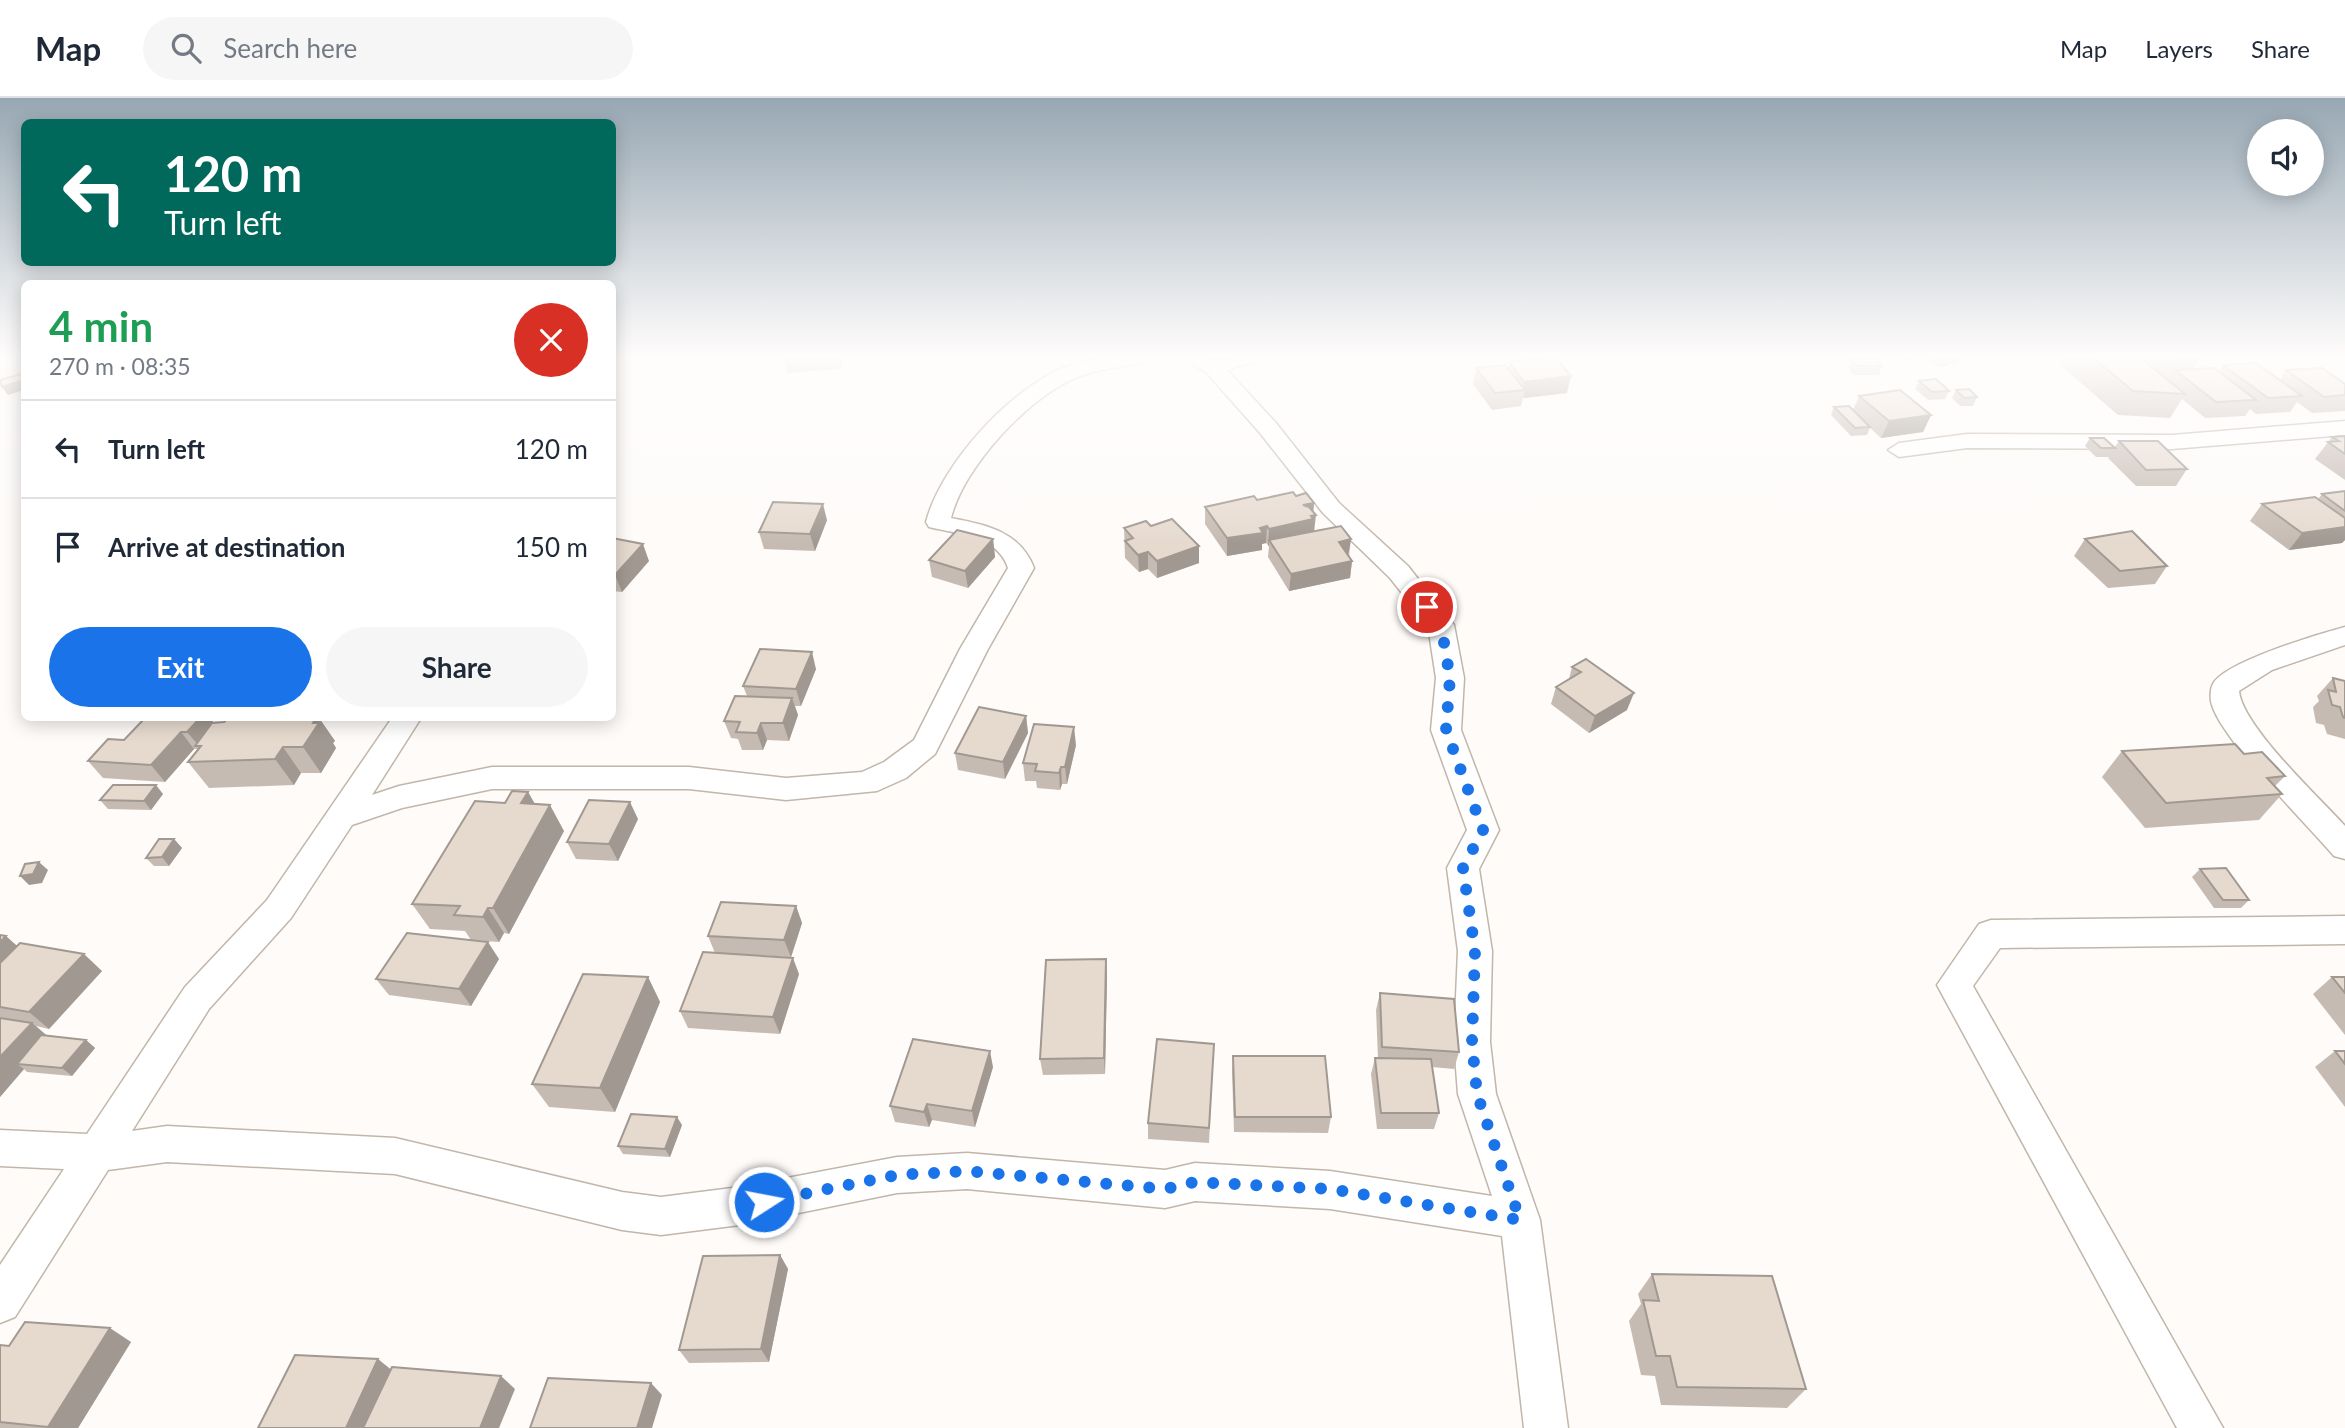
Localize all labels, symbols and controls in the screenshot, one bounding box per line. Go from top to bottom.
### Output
search box [143,17,633,80]
text: Map [35,28,101,68]
icon: search [167,29,205,67]
text: Search here [223,32,357,64]
text: Map [2060,34,2107,63]
text: Layers [2145,34,2213,63]
text: Share [2251,34,2310,63]
map controls [2247,119,2324,196]
button: sound [2247,119,2324,196]
text: 120 m [164,144,302,202]
icon: left [49,147,140,238]
text: Turn left [164,203,281,242]
text: 4 min [49,301,153,351]
button: close [514,303,588,377]
text: 270 m · 08:35 [49,352,191,380]
icon: left [49,430,87,468]
text: Turn left [108,433,205,465]
text: 120 m [515,433,588,465]
icon: arrive [49,528,87,566]
text: Arrive at destination [108,531,345,563]
text: 150 m [515,531,588,563]
pin [1397,577,1457,637]
icon: arrive [1408,588,1446,626]
button: Exit [49,627,312,707]
button: Share [326,627,588,707]
position arrow [727,1165,801,1239]

